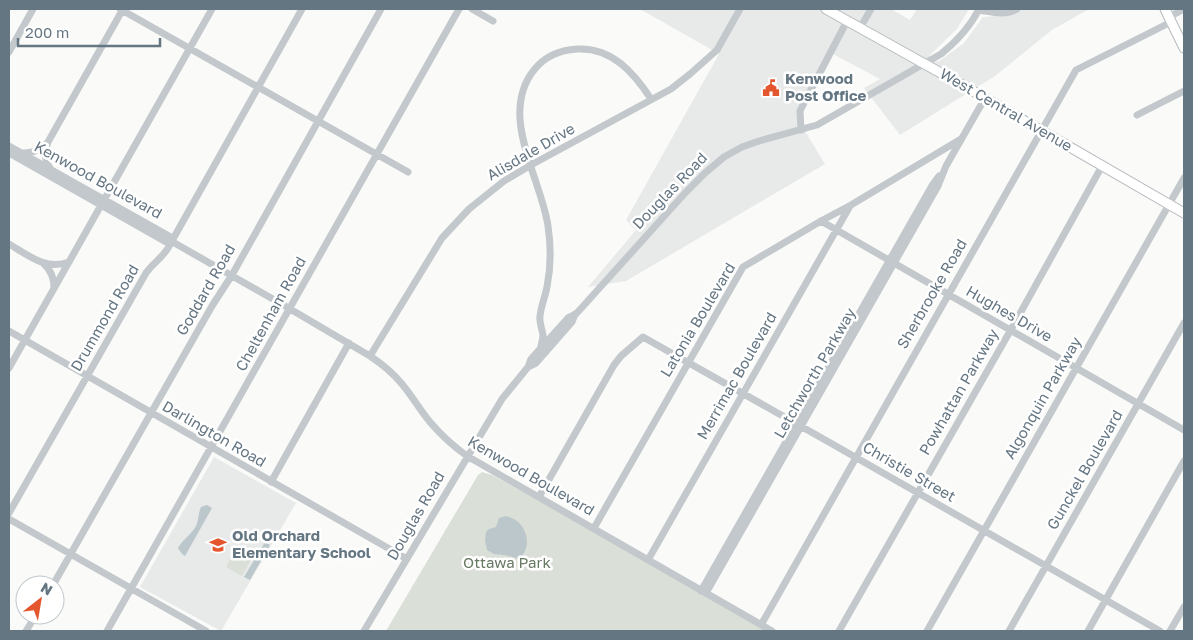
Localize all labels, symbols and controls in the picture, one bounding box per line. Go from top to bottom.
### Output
scale bar [18,15,160,47]
text: 200 m [25,23,69,41]
street label: West Central Avenue [937,64,1076,155]
place label: Kenwood Post Office [785,69,867,104]
public building icon: Kenwood Post Office [761,78,781,98]
street label: Alisdale Drive [483,119,578,184]
street label: Kenwood Boulevard [31,137,166,222]
street label: Douglas Road [628,148,710,232]
street label: Sherbrooke Road [892,235,970,352]
street label: Goddard Road [172,241,238,338]
street label: Cheltenham Road [231,253,309,374]
street label: Latonia Boulevard [656,259,738,380]
street label: Drummond Road [66,261,142,374]
street label: Hughes Drive [963,281,1056,345]
street label: Letchworth Parkway [769,304,859,441]
street label: Merrimac Boulevard [692,309,780,442]
street label: Powhattan Parkway [915,325,1002,458]
street label: Algonquin Parkway [1000,333,1085,462]
street label: Darlington Road [159,396,270,470]
street label: Gunckel Boulevard [1043,407,1126,532]
street label: Kenwood Boulevard [465,432,598,519]
street label: Christie Street [860,437,959,505]
street label: Douglas Road [382,468,448,563]
place label: Old Orchard Elementary School [232,526,371,561]
school or university icon: Old Orchard Elementary School [208,535,228,555]
park label: Ottawa Park [463,553,551,571]
north arrow [15,575,65,625]
text: N [38,578,56,598]

